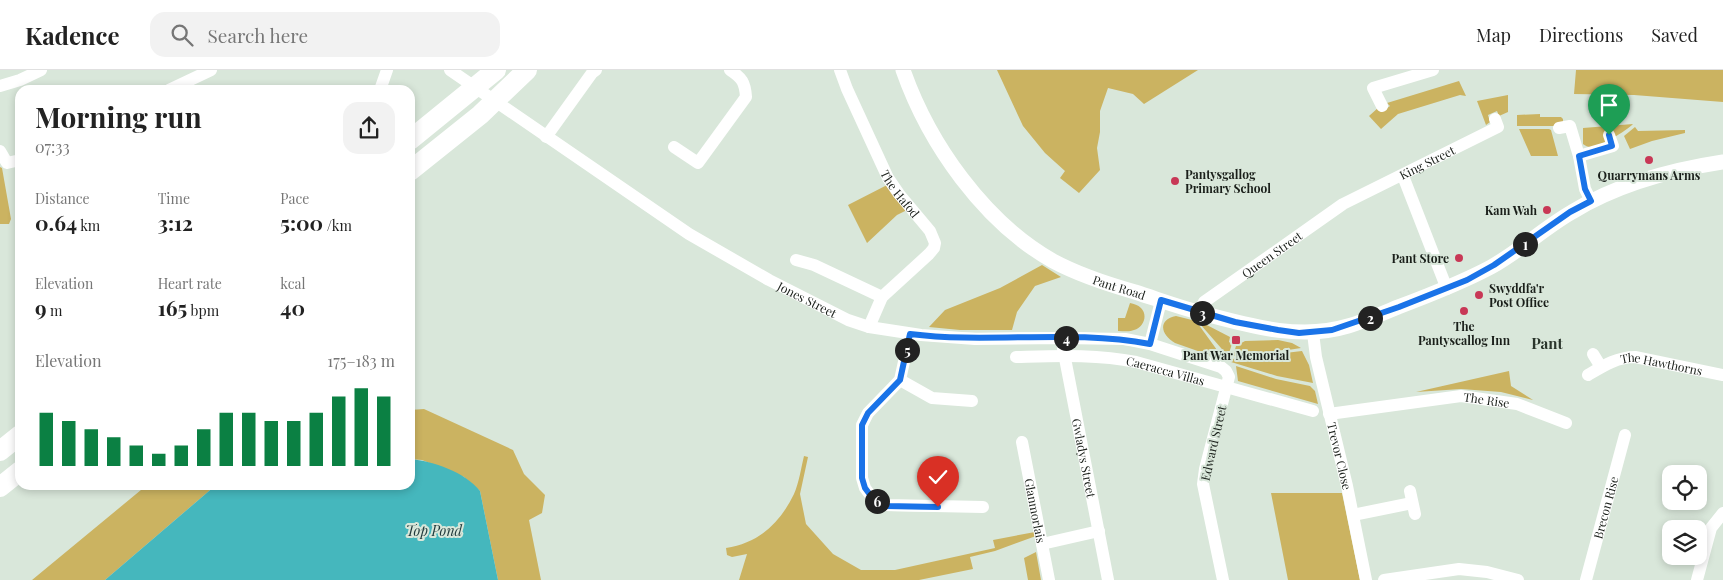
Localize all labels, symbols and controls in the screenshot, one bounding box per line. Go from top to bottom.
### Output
search box [150,12,500,57]
text: Kadence [25,19,120,51]
icon: search [168,21,196,49]
text: Search here [208,22,308,48]
text: Map [1476,23,1511,47]
text: Directions [1539,23,1623,47]
text: Saved [1651,23,1698,47]
pin [1588,84,1630,135]
icon: arrive [1595,91,1623,119]
text: Morning run [35,98,202,135]
button: share [343,102,395,154]
text: 07:33 [35,136,70,157]
street label: King Street [1397,141,1458,183]
marker: Quarrymans Arms [1643,154,1655,166]
place label: Pantysgallog Primary School [1185,166,1271,196]
street label: The Hafod [877,167,923,221]
place label: Quarrymans Arms [1598,167,1701,183]
marker: Pantysgallog Primary School [1169,175,1181,187]
text: Distance [35,189,90,208]
text: Time [158,189,190,208]
text: Pace [280,189,309,208]
place label: Kam Wah [1485,202,1538,218]
marker: Kam Wah [1541,204,1553,216]
text: 0.64 [35,208,77,236]
text: 3:12 [158,208,193,236]
text: 5:00 [280,208,323,236]
text: km [77,216,100,235]
text: /km [323,216,352,235]
street label: Queen Street [1238,227,1306,281]
pin: 1 [1512,232,1538,256]
text: 1 [1523,235,1528,254]
place label: Pant Store [1391,250,1449,266]
marker: Pant Store [1453,252,1465,264]
street label: Pant Road [1091,271,1148,303]
text: Elevation [35,274,93,293]
text: Heart rate [158,274,222,293]
text: kcal [280,274,305,293]
street label: Jones Street [774,277,840,321]
place label: Swyddfa'r Post Office [1489,280,1549,310]
marker: Swyddfa'r Post Office [1473,289,1485,301]
text: 9 [35,293,47,321]
text: 165 [158,293,187,321]
text: 40 [280,293,305,321]
pin: 3 [1190,300,1214,326]
text: m [47,301,63,320]
text: bpm [187,301,219,320]
text: 3 [1199,304,1206,323]
marker: The Pantyscallog Inn [1458,305,1470,317]
pin: 2 [1358,306,1382,330]
text: 2 [1367,309,1374,328]
place label: The Pantyscallog Inn [1418,318,1511,348]
pin: 4 [1054,326,1078,350]
text: 4 [1063,329,1070,348]
district label: Pant [1531,333,1564,353]
marker: Pant War Memorial [1230,334,1242,346]
pin: 5 [894,338,920,362]
text: 5 [904,341,911,360]
place label: Pant War Memorial [1183,347,1290,363]
street label: The Hawthorns [1619,349,1704,379]
text: Elevation [35,350,102,371]
text: 175–183 m [327,350,395,371]
street label: Caeracca Villas [1125,352,1207,389]
street label: The Rise [1462,388,1511,411]
street label: Edward Street [1197,403,1230,482]
street label: Gwladys Street [1069,417,1100,500]
street label: Trevor Close [1324,421,1356,491]
pin [917,456,959,507]
icon: check [924,463,952,491]
map controls [1662,465,1707,565]
button: locate [1662,465,1707,510]
street label: Brecon Rise [1589,475,1622,541]
street label: Glanmorlais [1021,477,1050,544]
pin: 6 [864,488,890,514]
text: 6 [874,492,881,511]
button: layers [1662,520,1707,565]
water label: Top Pond [406,521,463,540]

